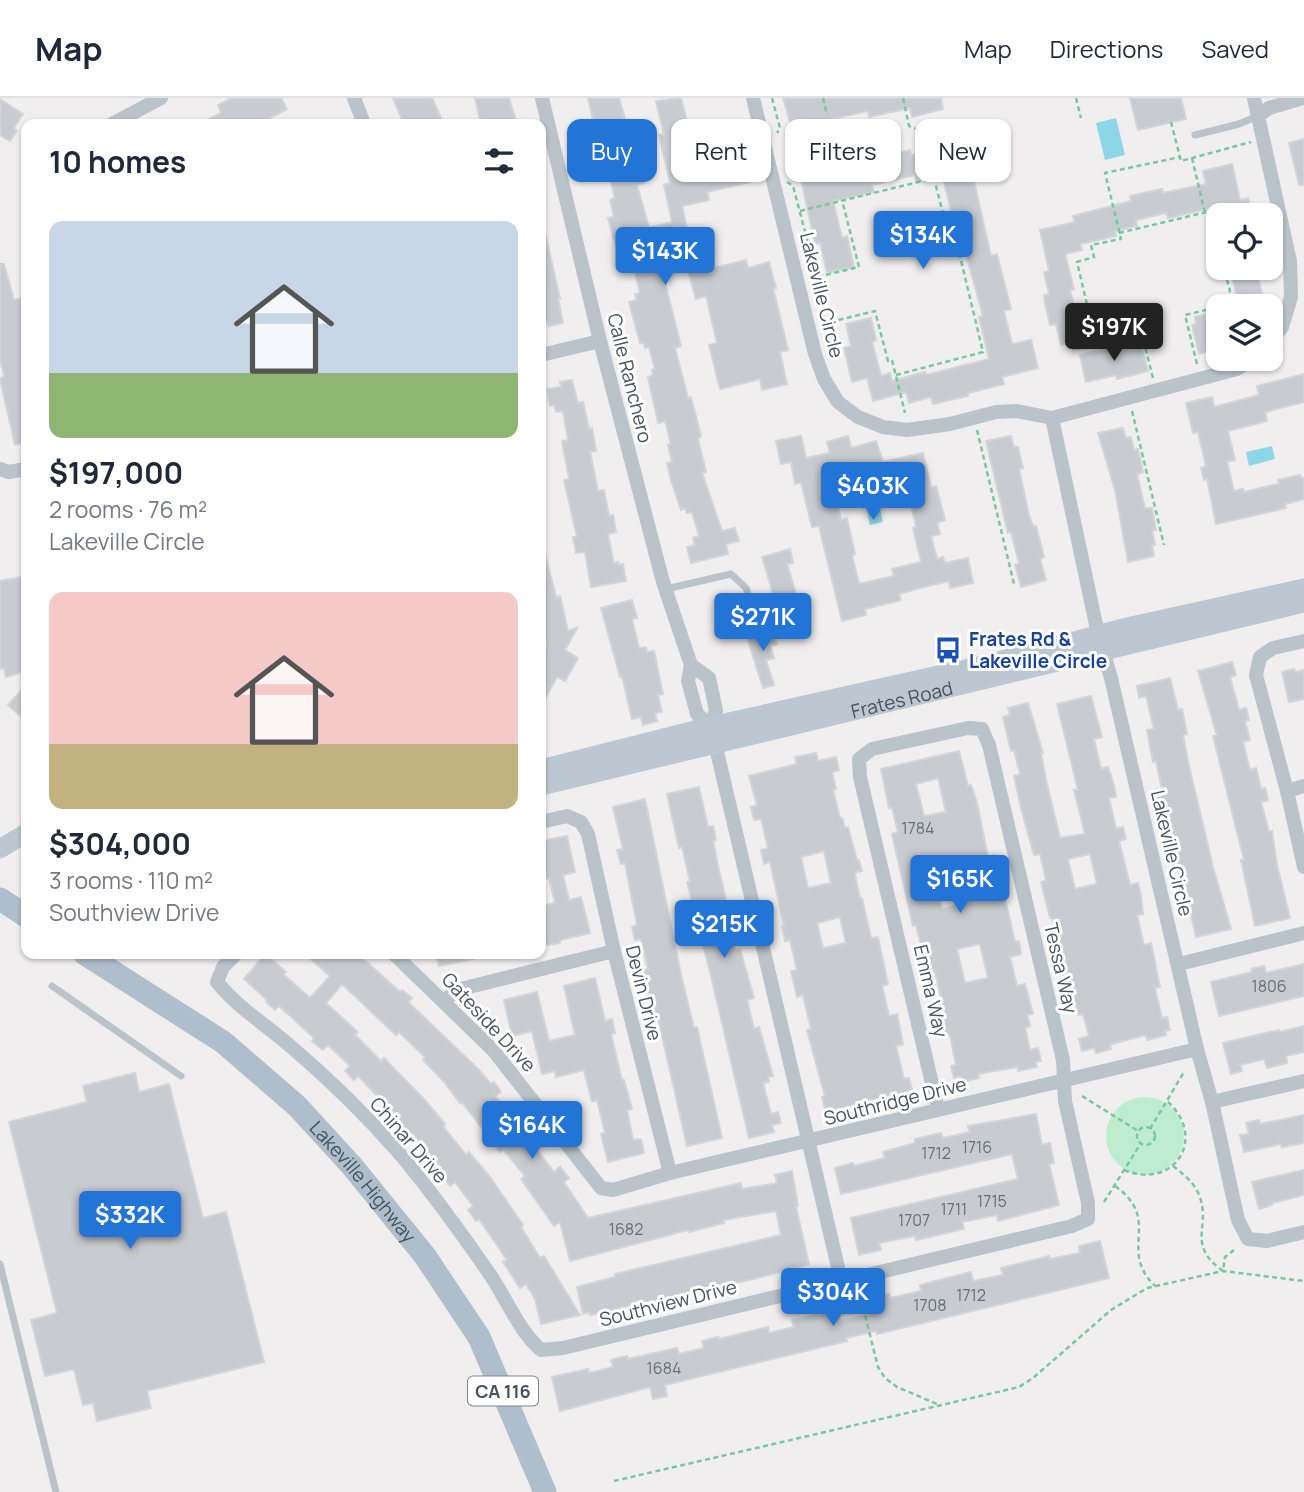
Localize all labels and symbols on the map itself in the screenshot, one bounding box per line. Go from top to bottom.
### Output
pin: $134K [874,212,972,271]
pin: $143K [616,228,714,287]
street label: Lakeville Circle [794,229,850,361]
pin: $197K [1065,303,1163,363]
street label: Calle Ranchero [601,311,659,445]
pin: $403K [824,462,922,522]
pin: $271K [714,594,812,653]
place label: Frates Rd & Lakeville Circle [969,626,1107,674]
bus stop icon: Frates Rd & Lakeville Circle [933,635,963,665]
street label: Frates Road [848,675,955,724]
street label: Lakeville Circle [1145,787,1199,919]
house number: 1784 [902,817,935,839]
pin: $165K [911,856,1009,915]
pin: $215K [675,900,773,960]
street label: Tessa Way [1038,920,1084,1016]
street label: Emma Way [908,942,954,1040]
street label: Devin Drive [620,943,668,1043]
street label: Gateside Drive [436,967,542,1077]
house number: 1806 [1251,975,1287,997]
street label: Southridge Drive [821,1071,969,1131]
street label: Chinar Drive [364,1091,454,1189]
pin: $164K [483,1102,581,1161]
street label: Lakeville Highway [304,1115,422,1248]
house number: 1716 [962,1136,992,1158]
house number: 1712 [921,1142,951,1164]
house number: 1715 [977,1190,1007,1212]
pin: $332K [81,1192,179,1251]
house number: 1711 [941,1198,967,1220]
house number: 1707 [898,1209,930,1231]
house number: 1682 [609,1218,643,1240]
pin: $304K [784,1268,882,1328]
street label: Southview Drive [597,1273,739,1333]
house number: 1712 [956,1284,986,1306]
house number: 1708 [913,1294,947,1316]
house number: 1684 [647,1357,681,1379]
road number: CA 116 [468,1376,538,1406]

